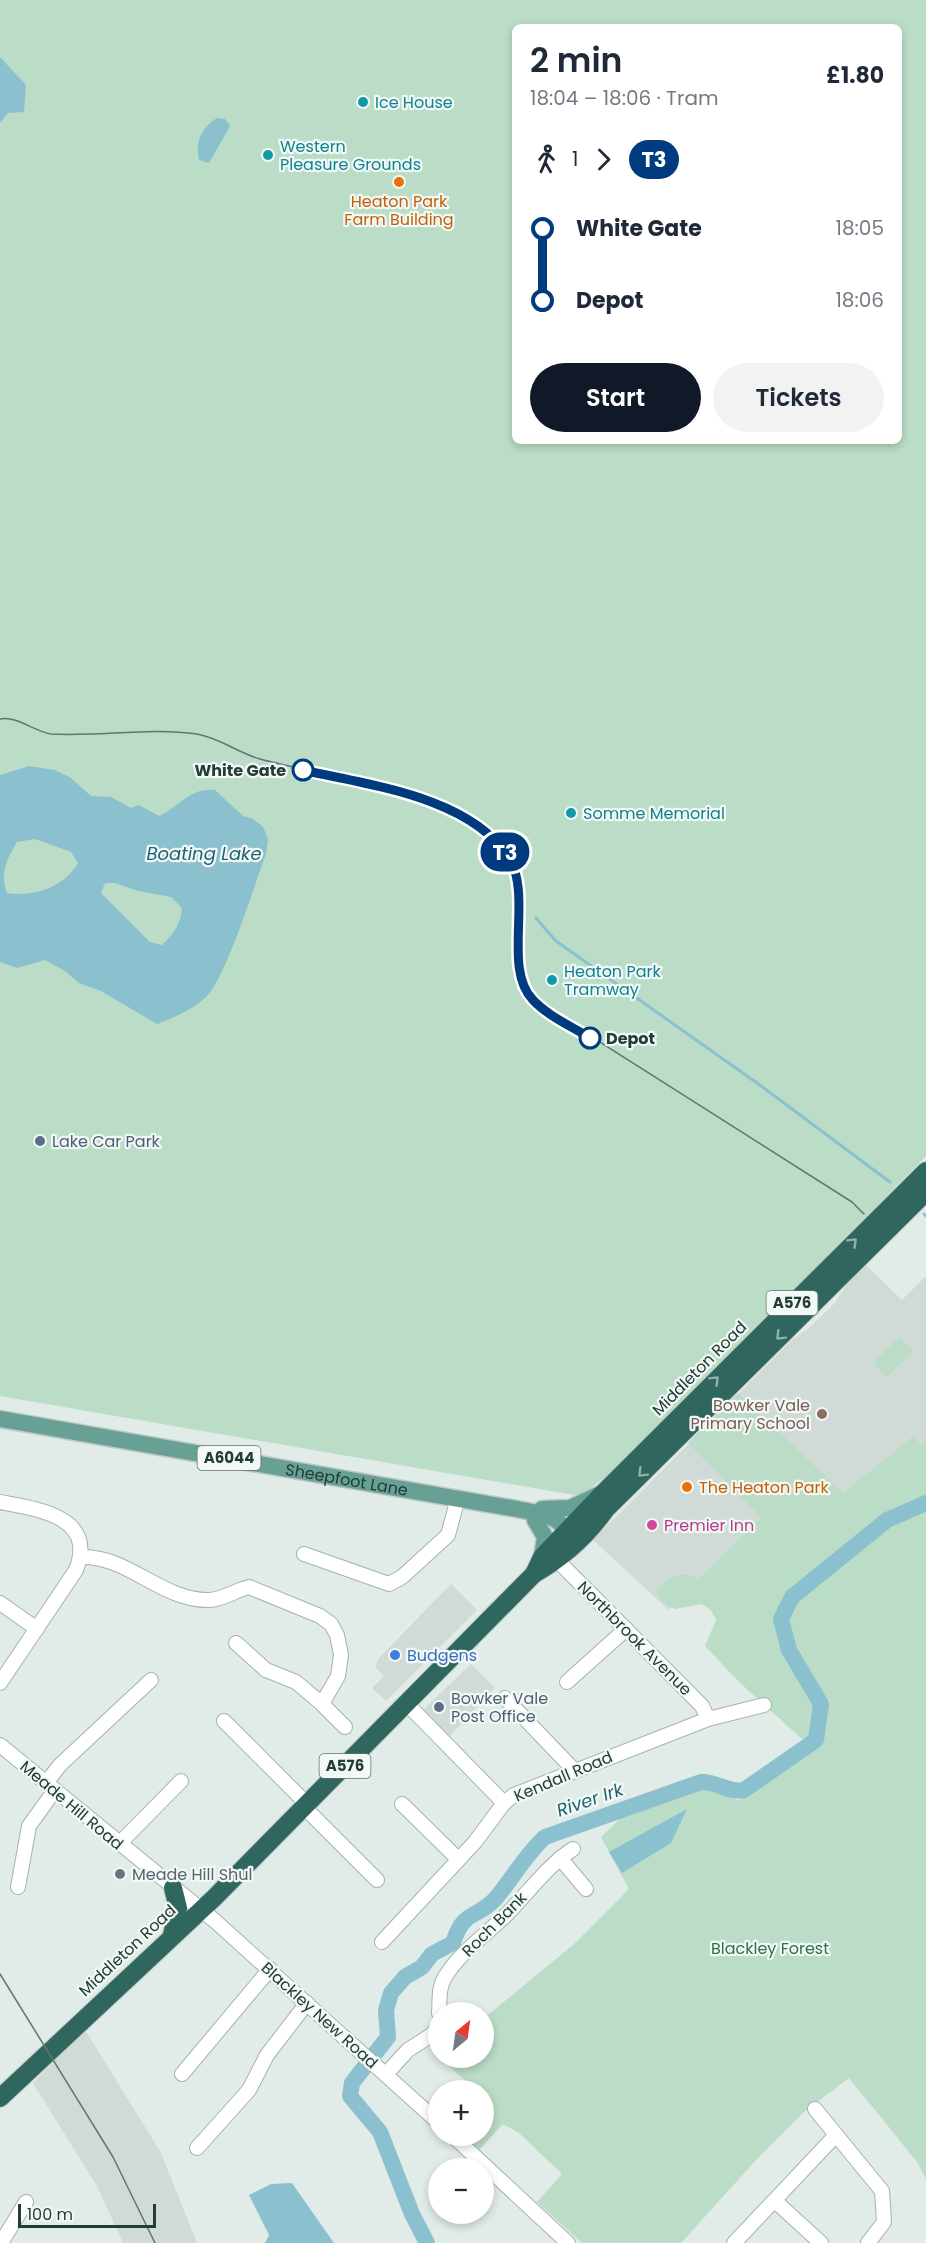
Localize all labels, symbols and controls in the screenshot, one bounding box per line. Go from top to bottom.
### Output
text: 2 min [530,37,622,84]
text: £1.80 [826,60,884,91]
text: 18:04 – 18:06 · Tram [530,84,719,112]
place label: Ice House [375,91,453,114]
marker: Ice House [356,95,370,109]
place label: Western Pleasure Grounds [280,135,421,176]
icon: walk [530,143,563,176]
icon: forward [587,143,620,176]
text: 1 [572,145,578,173]
text: T3 [641,145,667,174]
marker: Western Pleasure Grounds [261,148,275,162]
marker: Heaton Park Farm Building [392,175,406,189]
place label: Heaton Park Farm Building [344,190,454,231]
text: White Gate [576,213,702,244]
text: 18:05 [836,214,884,242]
text: Depot [576,285,643,316]
text: 18:06 [835,286,884,314]
button: Start [530,363,701,432]
button: Tickets [713,363,884,432]
place label: White Gate [195,759,286,782]
marker: White Gate [292,759,314,781]
place label: Somme Memorial [583,802,725,825]
marker: Somme Memorial [564,806,578,820]
line badge: T3 [478,832,532,872]
text: T3 [492,838,518,867]
water label: Boating Lake [146,841,262,866]
place label: Heaton Park Tramway [564,960,661,1001]
marker: Heaton Park Tramway [545,973,559,987]
marker: Depot [579,1027,601,1049]
place label: Depot [606,1027,655,1050]
place label: Lake Car Park [52,1130,161,1153]
marker: Lake Car Park [33,1134,47,1148]
one-way arrow [845,1238,856,1249]
road number: A576 [766,1291,818,1315]
street label: Middleton Road [647,1316,752,1421]
one-way arrow [776,1329,787,1340]
one-way arrow [708,1377,719,1388]
place label: Bowker Vale Primary School [691,1394,810,1435]
marker: Bowker Vale Primary School [815,1407,829,1421]
road number: A6044 [198,1446,260,1470]
street label: Sheepfoot Lane [284,1458,410,1502]
one-way arrow [639,1465,650,1476]
place label: The Heaton Park [699,1476,830,1499]
marker: The Heaton Park [680,1480,694,1494]
place label: Premier Inn [664,1514,754,1537]
marker: Premier Inn [645,1518,659,1532]
street label: Northbrook Avenue [572,1576,697,1701]
place label: Budgens [407,1644,477,1667]
marker: Budgens [388,1648,402,1662]
place label: Bowker Vale Post Office [451,1687,548,1728]
marker: Bowker Vale Post Office [432,1700,446,1714]
street label: Kendall Road [510,1745,616,1808]
road number: A576 [320,1754,370,1778]
street label: Meade Hill Road [15,1755,128,1855]
water label: River Irk [553,1776,627,1823]
place label: Meade Hill Shul [132,1863,252,1886]
marker: Meade Hill Shul [113,1867,127,1881]
street label: Roch Bank [457,1886,532,1962]
street label: Middleton Road [74,1899,181,2002]
park label: Blackley Forest [711,1937,829,1960]
street label: Blackley New Road [256,1957,383,2074]
north arrow [428,2002,494,2068]
map controls [428,2002,494,2224]
button: + [428,2080,494,2146]
button: − [428,2158,494,2224]
scale bar [18,2201,156,2228]
text: 100 m [27,2203,73,2226]

